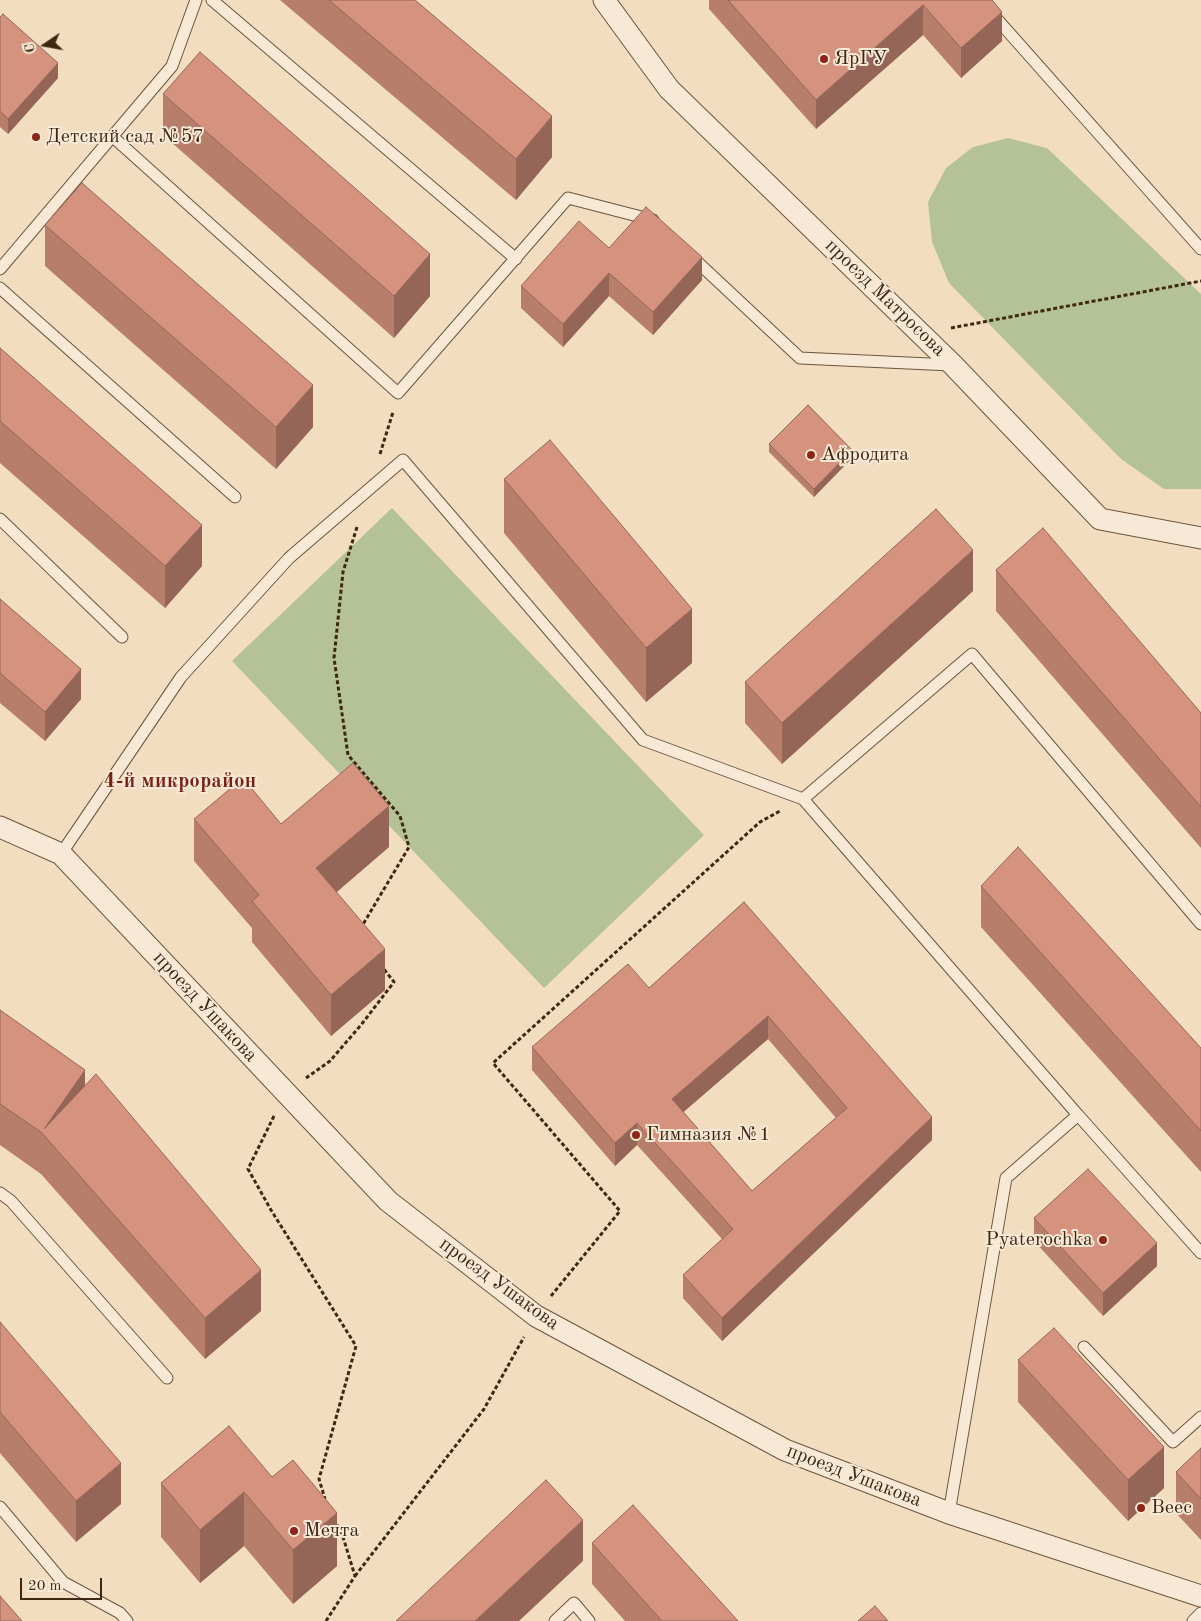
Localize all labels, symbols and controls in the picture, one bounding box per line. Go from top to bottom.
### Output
north arrow [20,20,70,70]
text: С [23,42,38,54]
place label: ЯрГУ [834,47,888,71]
marker: ЯрГУ [818,53,830,65]
place label: Детский сад №57 [46,125,204,149]
marker: Детский сад №57 [30,131,42,143]
street label: проезд Матросова [819,234,951,362]
place label: Афродита [821,443,909,467]
marker: Афродита [805,449,817,461]
district label: 4-й микрорайон [104,768,256,794]
street label: проезд Ушакова [148,947,262,1067]
place label: Гимназия №1 [646,1123,771,1147]
marker: Гимназия №1 [630,1129,642,1141]
place label: Pyaterochka [985,1228,1093,1252]
street label: проезд Ушакова [434,1232,564,1336]
marker: Pyaterochka [1097,1234,1109,1246]
street label: проезд Ушакова [783,1439,925,1513]
place label: Веес [1151,1496,1192,1520]
marker: Веес [1135,1502,1147,1514]
place label: Мечта [304,1519,359,1543]
marker: Мечта [288,1525,300,1537]
scale bar [22,1568,105,1600]
text: 20 m [28,1579,62,1594]

